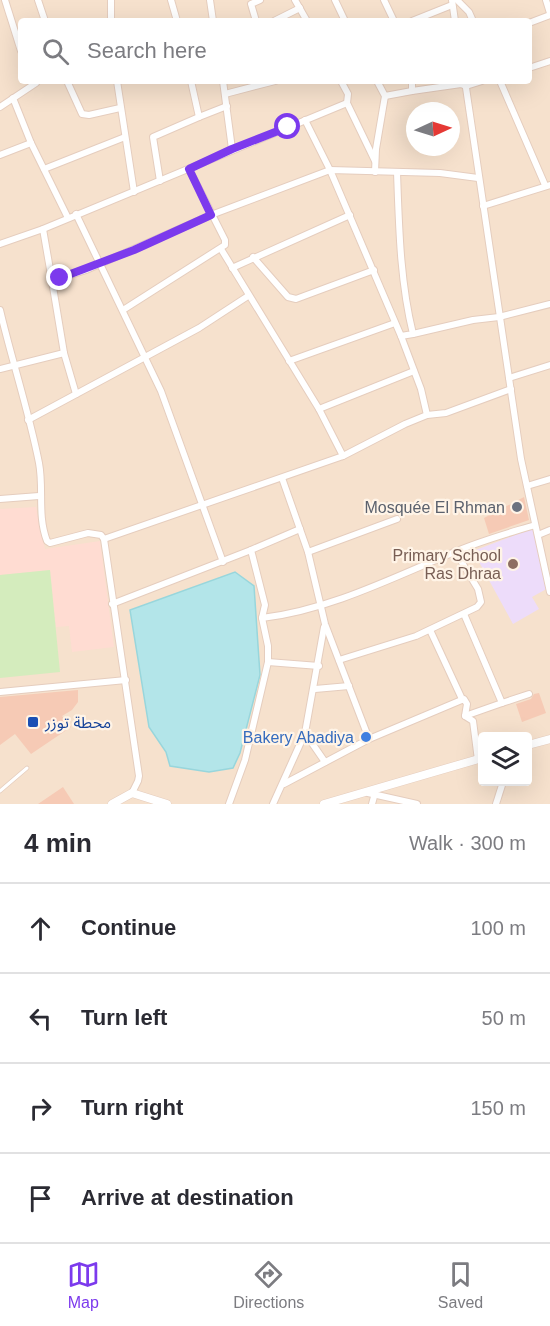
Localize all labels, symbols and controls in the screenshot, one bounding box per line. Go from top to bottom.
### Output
search box [18,18,532,84]
icon: search [39,35,72,68]
text: Search here [87,38,207,63]
north arrow [406,102,460,156]
route start [274,113,300,139]
route end [46,264,72,290]
place label: Mosquée El Rhman [364,499,505,516]
marker: Mosquée El Rhman [510,500,524,514]
place label: Primary School Ras Dhraa [393,547,501,582]
marker: Primary School Ras Dhraa [506,557,520,571]
place label: محطة توزر [44,714,111,732]
marker: محطة توزر [26,715,40,729]
place label: Bakery Abadiya [243,729,354,746]
marker: Bakery Abadiya [359,730,373,744]
map controls [478,732,532,786]
button: layers [478,732,532,786]
text: 4 min [24,828,92,858]
text: Walk · 300 m [409,832,526,854]
icon: ahead [24,912,57,945]
text: Continue [81,915,176,940]
text: 100 m [470,917,526,939]
icon: left [24,1002,57,1035]
text: Turn left [81,1005,167,1030]
text: 50 m [482,1007,526,1029]
icon: right [24,1092,57,1125]
text: Turn right [81,1095,183,1120]
text: 150 m [470,1097,526,1119]
icon: arrive [24,1182,57,1215]
text: Arrive at destination [81,1185,294,1210]
tab: Map [67,1258,100,1312]
tab: Directions [233,1258,304,1312]
tab: Saved [438,1258,483,1312]

